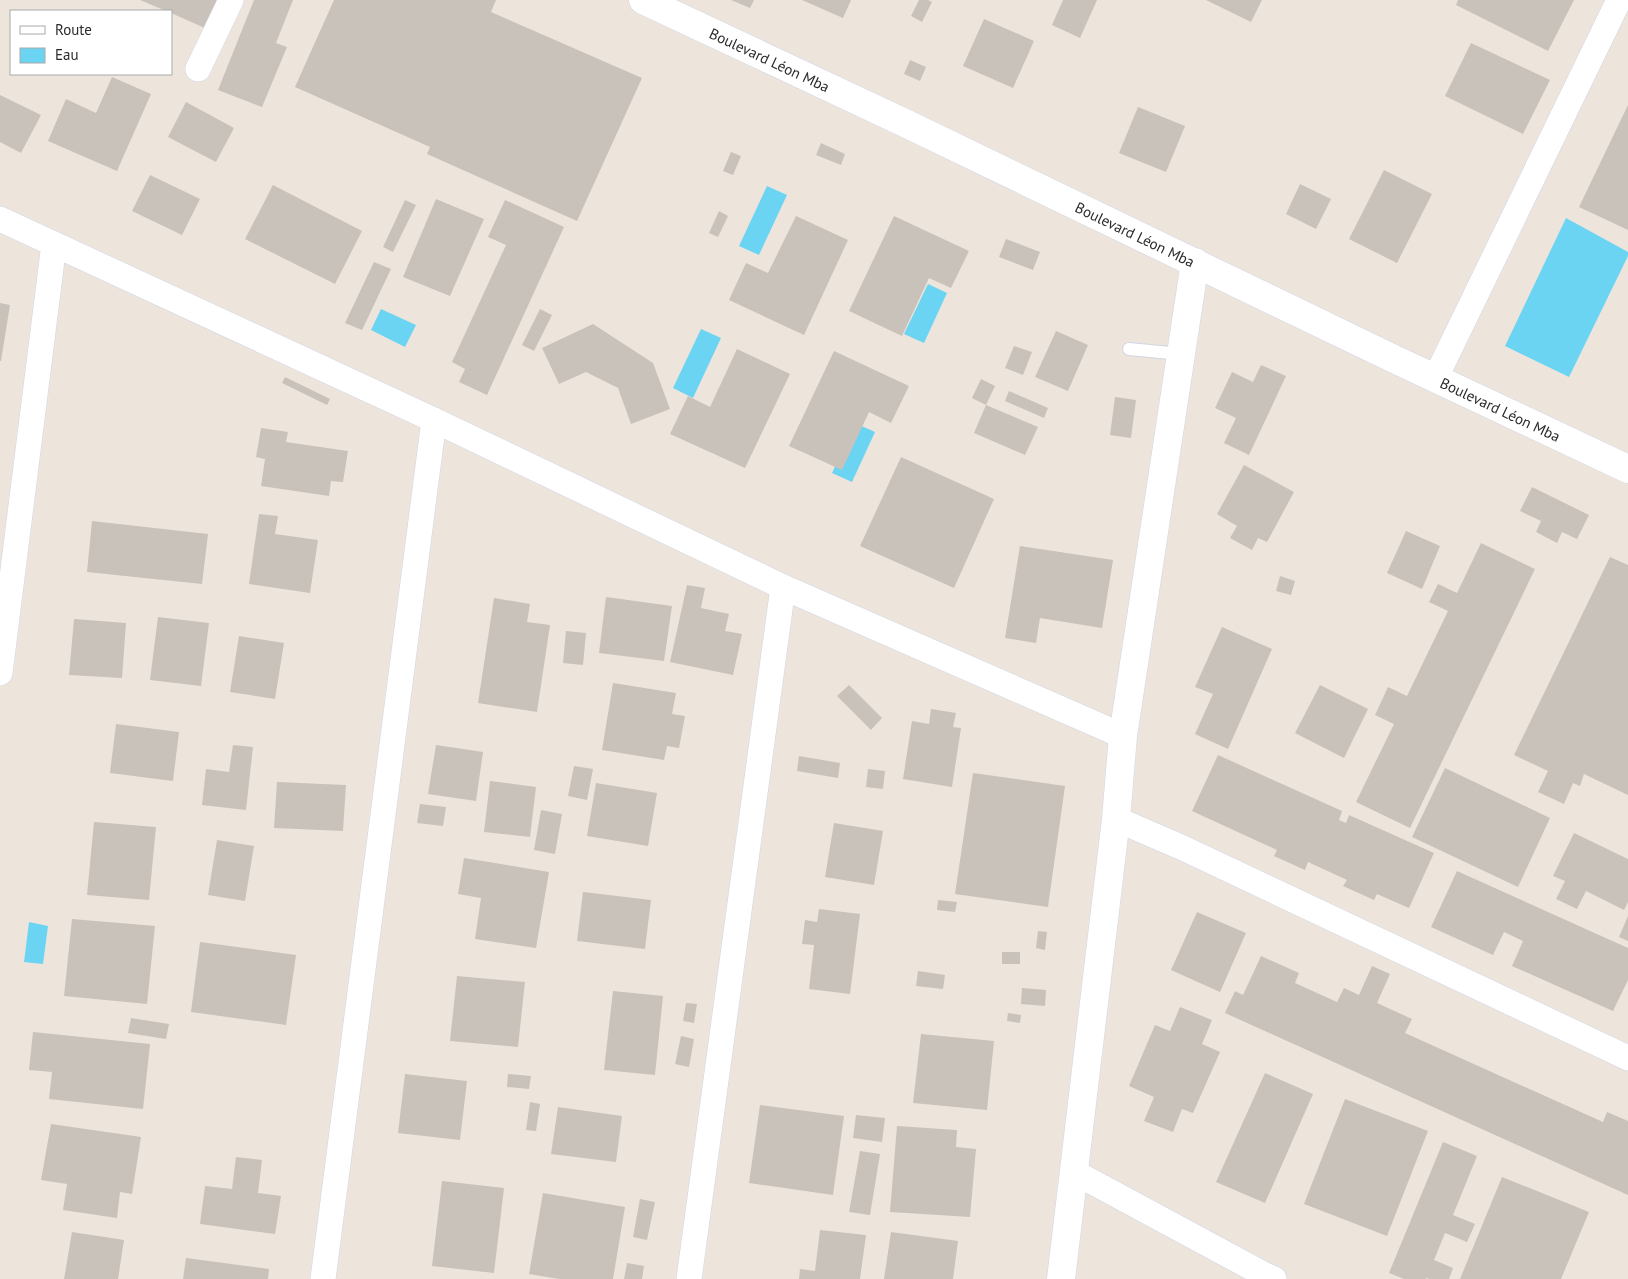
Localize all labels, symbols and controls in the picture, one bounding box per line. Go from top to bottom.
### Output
legend [10,10,172,75]
text: Route [55,20,92,39]
street label: Boulevard Léon Mba [707,23,833,96]
text: Eau [55,45,79,64]
street label: Boulevard Léon Mba [1072,197,1198,271]
street label: Boulevard Léon Mba [1437,373,1564,445]

